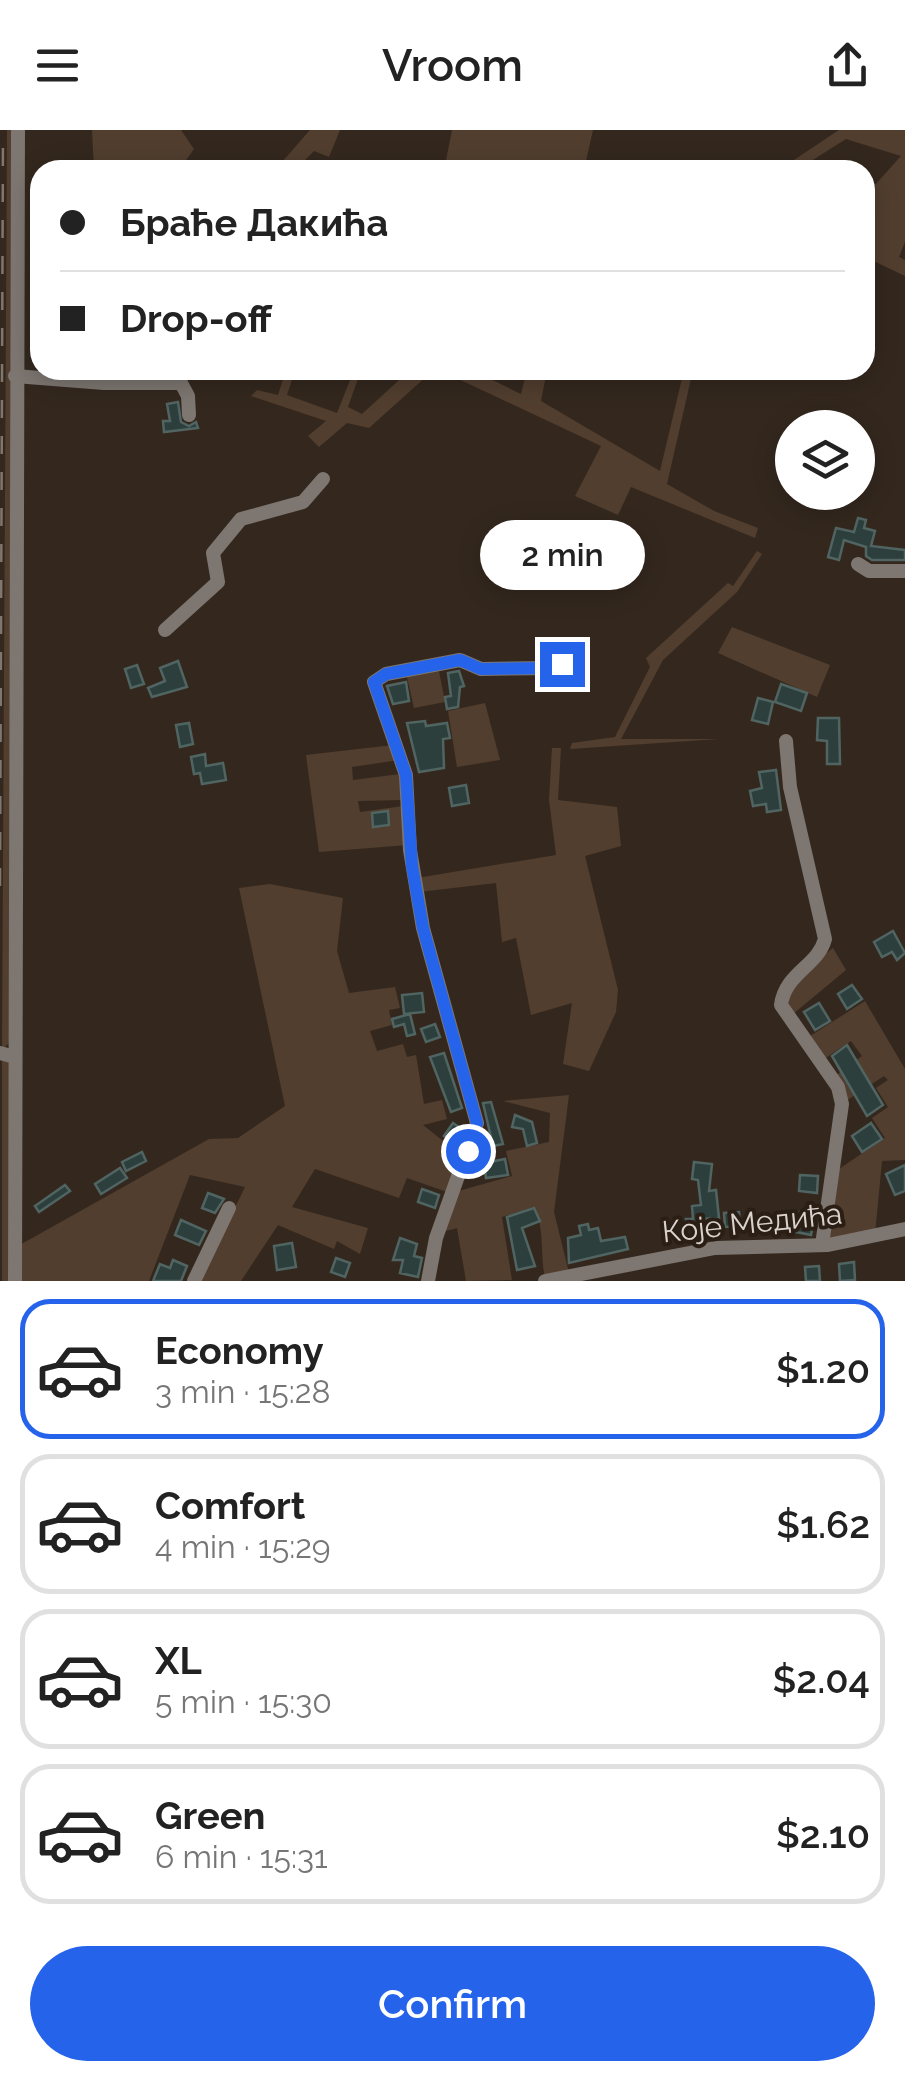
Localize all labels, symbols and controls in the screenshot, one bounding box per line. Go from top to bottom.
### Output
icon: menu [30,38,85,93]
icon: share [820,38,875,93]
text: Vroom [382,39,523,92]
text: Браће Дакића [120,200,388,245]
text: Drop-off [120,296,272,341]
map controls [775,410,875,510]
button: layers [775,410,875,510]
callout: 2 min [480,519,644,589]
text: 2 min [522,536,603,573]
route end [540,642,585,687]
route start [446,1129,491,1174]
street label: Које Медића [660,1196,844,1249]
icon: car [35,1324,125,1414]
text: Economy [155,1328,324,1373]
text: $1.20 [776,1347,870,1392]
text: 3 min · 15:28 [155,1373,330,1410]
icon: car [35,1479,125,1569]
text: Comfort [155,1483,305,1528]
text: $1.62 [776,1502,870,1547]
text: 4 min · 15:29 [155,1528,331,1565]
icon: car [35,1634,125,1724]
text: XL [155,1638,202,1683]
text: $2.04 [772,1657,870,1702]
text: 5 min · 15:30 [155,1683,332,1720]
icon: car [35,1789,125,1879]
text: Green [155,1793,265,1838]
text: $2.10 [776,1812,870,1857]
text: 6 min · 15:31 [155,1838,328,1875]
button: Confirm [30,1946,875,2061]

